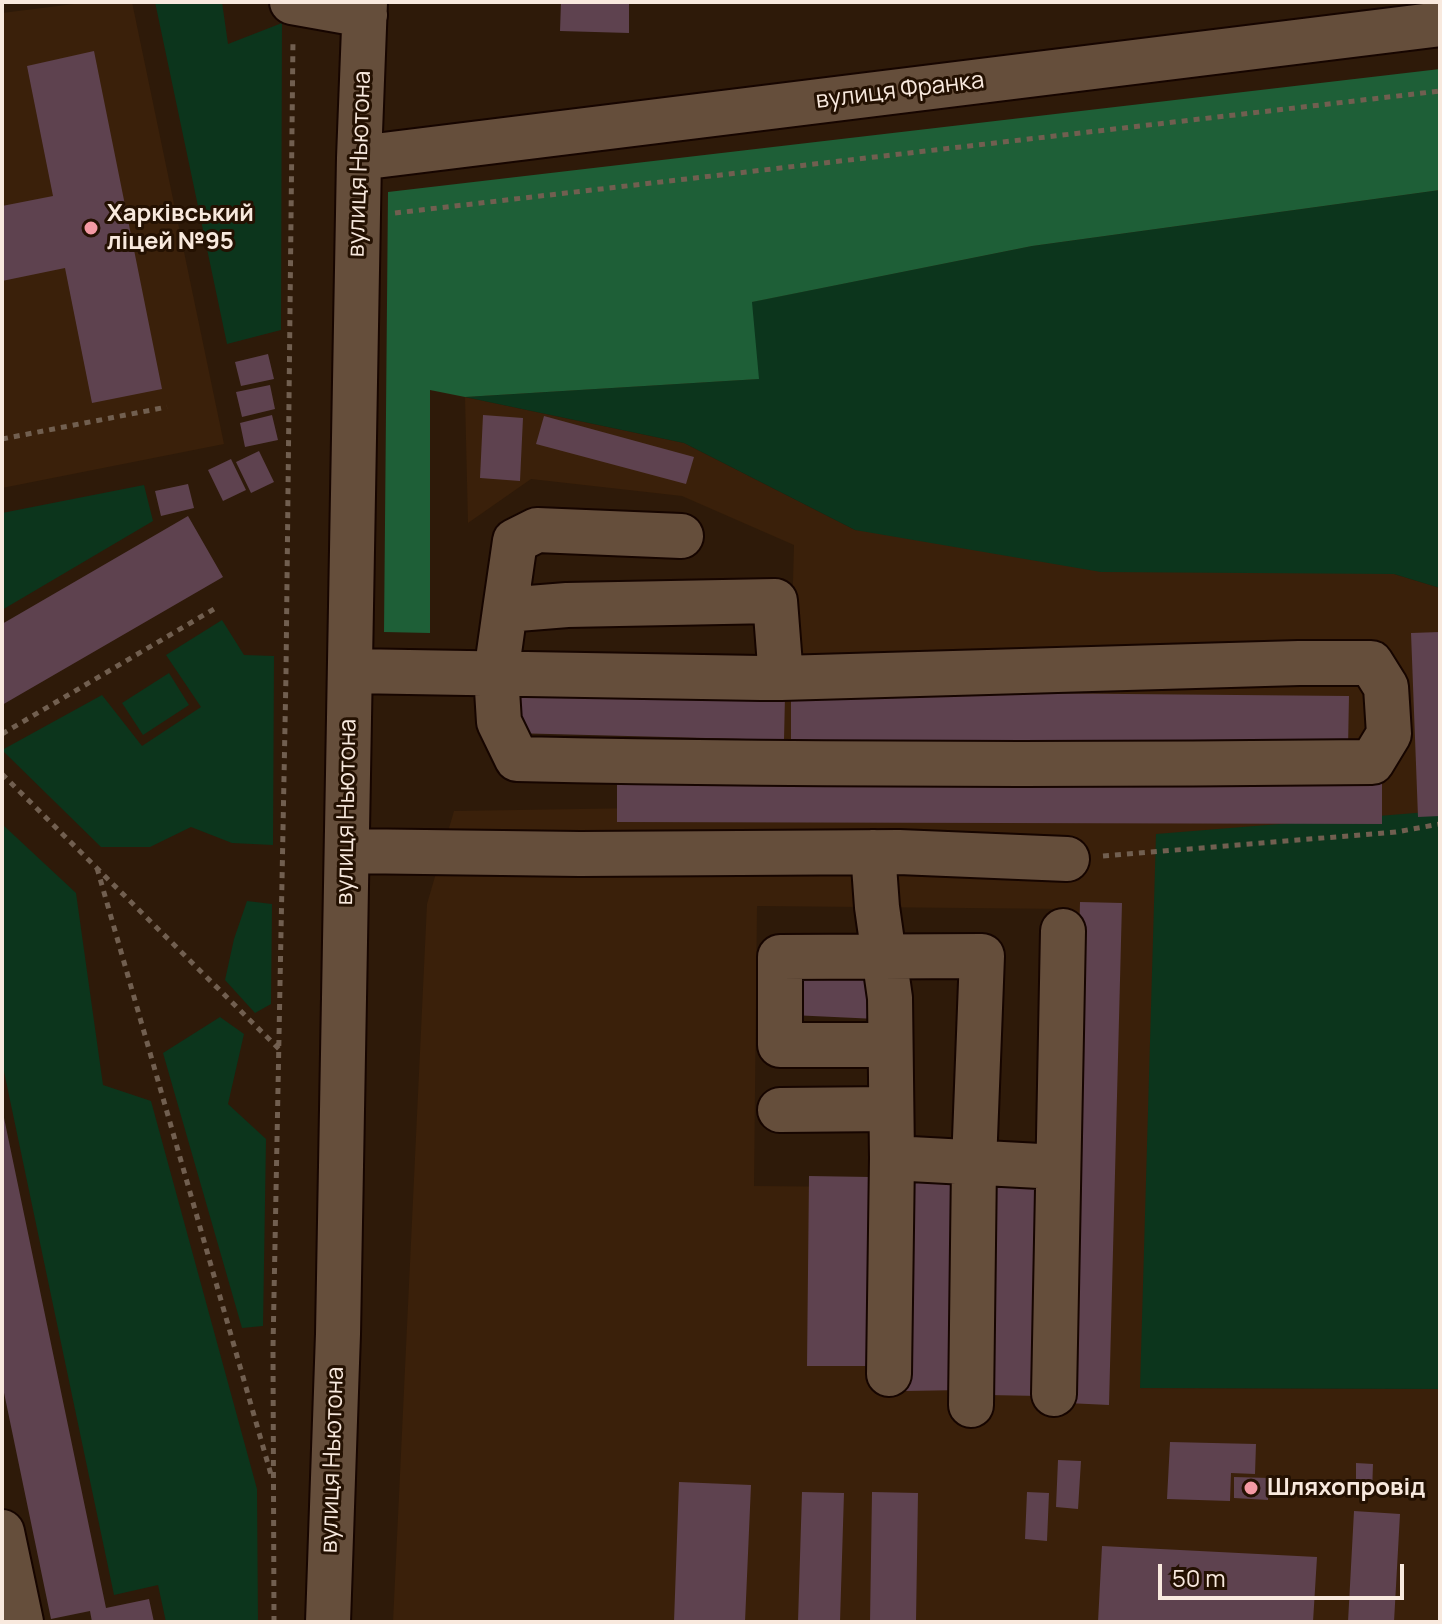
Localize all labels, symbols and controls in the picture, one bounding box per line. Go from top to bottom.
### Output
street label: вулиця Франка [814,66,986,116]
street label: вулиця Ньютона [342,70,378,258]
place label: Харківський ліцей №95 [107,200,254,256]
marker: Харківський ліцей №95 [82,219,100,237]
street label: вулиця Ньютона [331,718,363,906]
street label: вулиця Ньютона [315,1366,351,1554]
place label: Шляхопровід [1267,1474,1425,1502]
marker: Шляхопровід [1242,1479,1260,1497]
scale bar [1162,1548,1408,1598]
text: 50 m [1172,1561,1226,1594]

